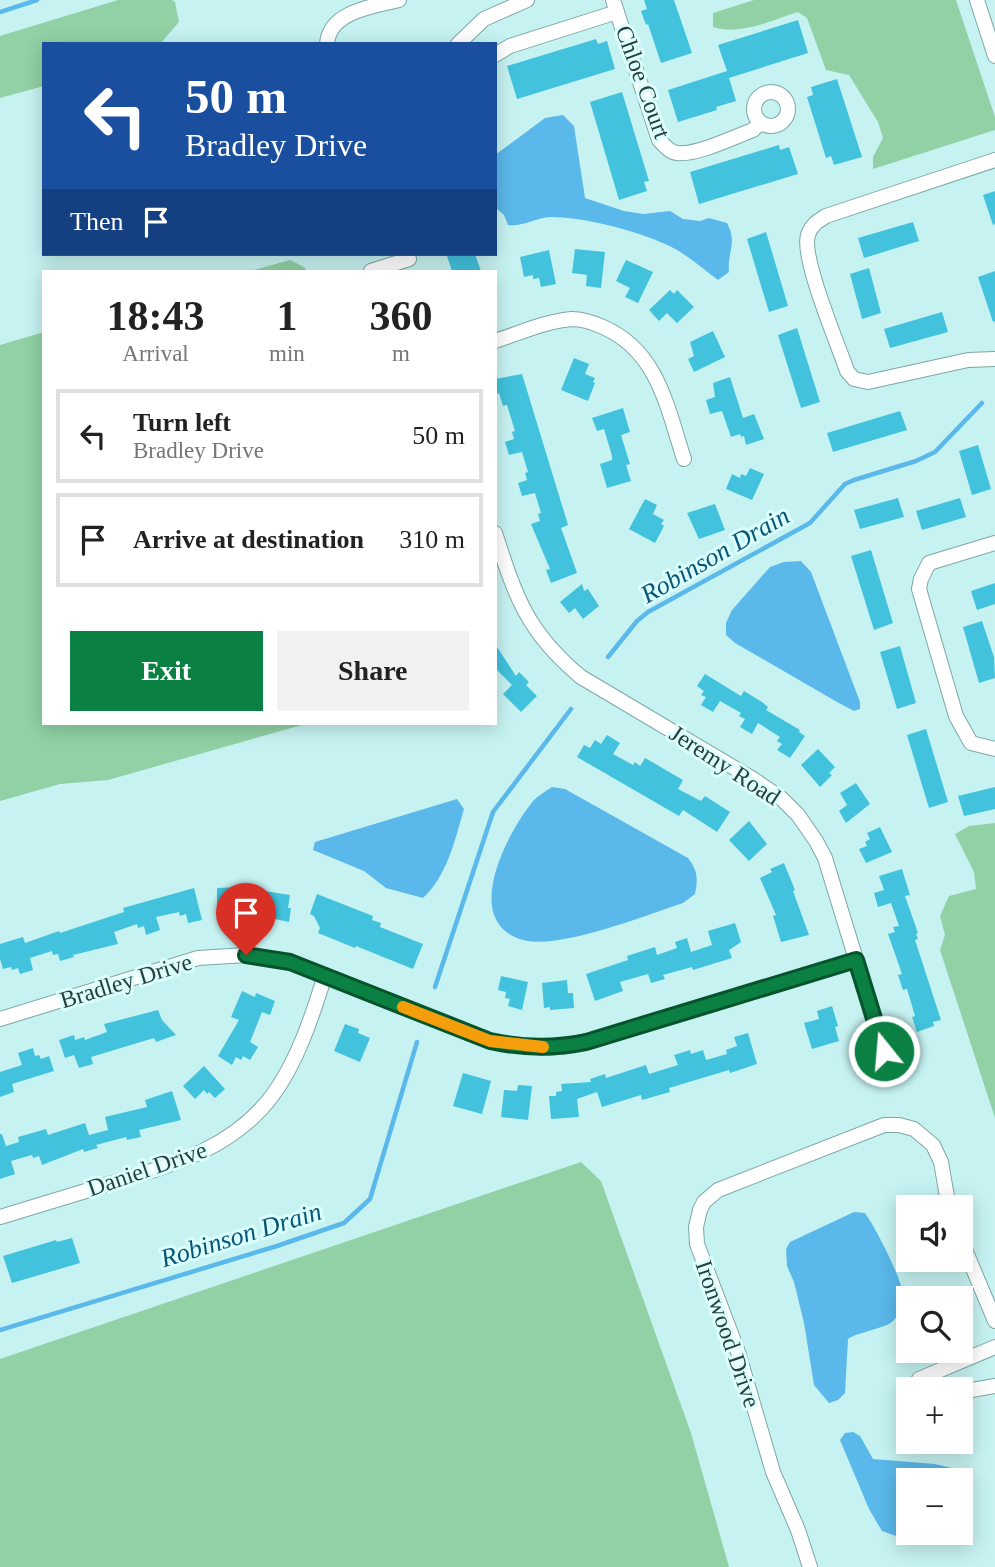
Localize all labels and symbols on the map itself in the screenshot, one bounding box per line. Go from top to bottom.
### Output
street label: Chloe Court [611,22,676,142]
water label: Robinson Drain [635,501,794,610]
street label: Jeremy Road [665,720,785,810]
pin [216,883,276,955]
street label: Bradley Drive [57,949,195,1013]
position arrow [847,1014,921,1088]
street label: Daniel Drive [84,1136,210,1202]
water label: Robinson Drain [156,1197,325,1274]
street label: Ironwood Drive [691,1257,765,1411]

